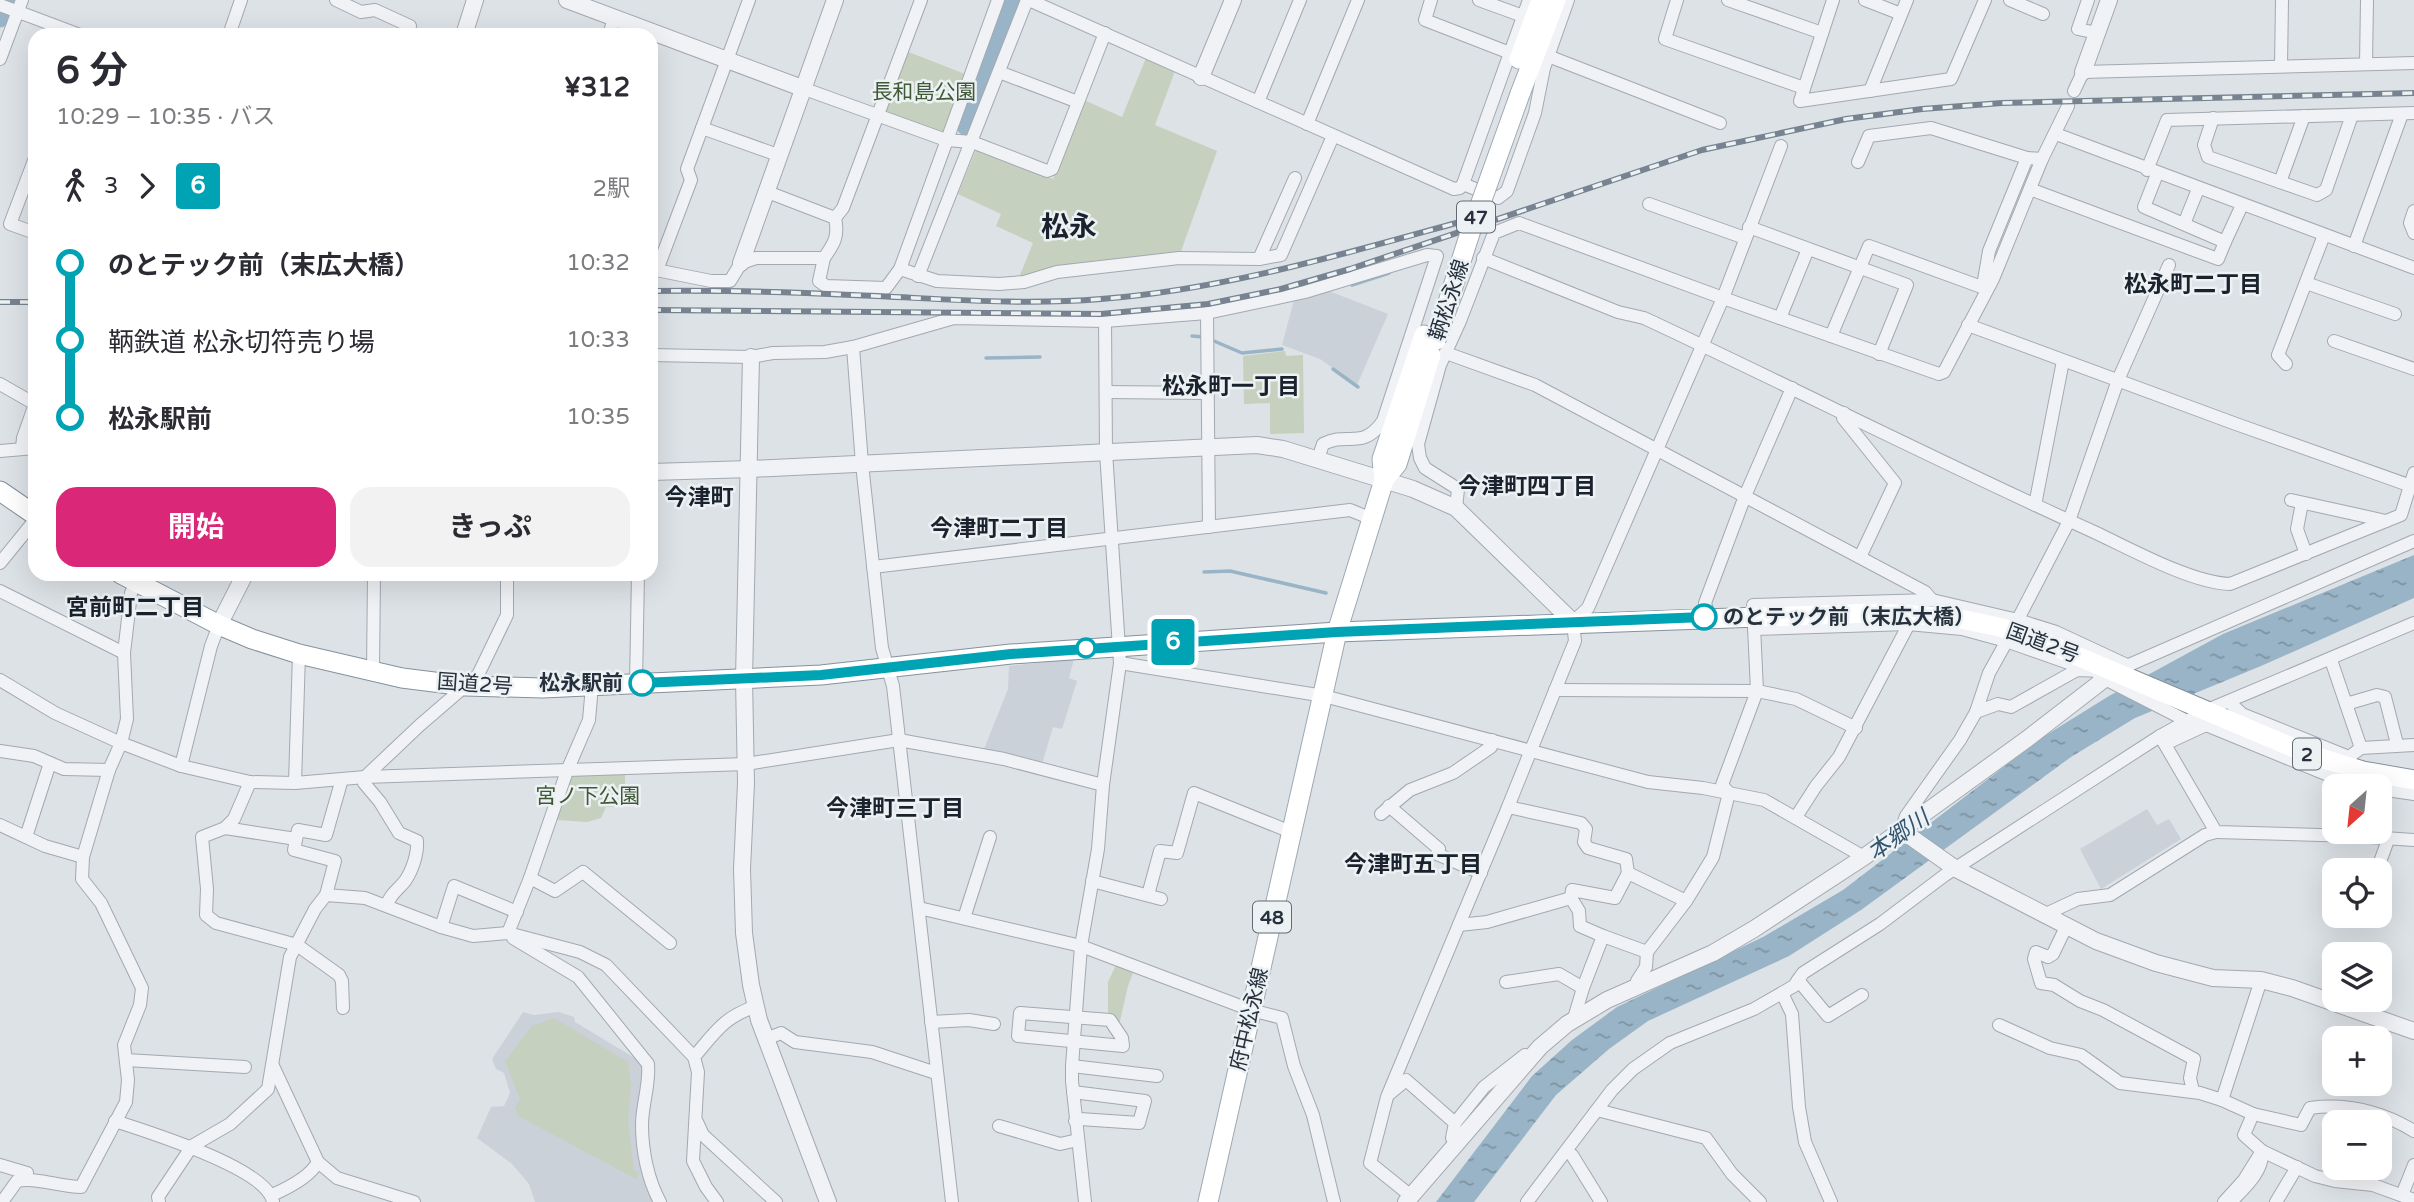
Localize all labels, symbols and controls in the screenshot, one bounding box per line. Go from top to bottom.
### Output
text: 6 分 [56,48,128,94]
text: ¥312 [564,72,630,103]
park label: 長和島公園 [872,80,977,105]
text: 10:29 – 10:35 · バス [56,103,275,131]
icon: walk [56,167,94,205]
icon: forward [128,167,166,205]
text: 6 [190,171,206,200]
text: 3 [104,172,118,200]
text: 2駅 [593,175,630,203]
road number: 47 [1457,202,1495,232]
district label: 松永 [1041,210,1097,244]
text: 10:32 [566,249,630,277]
text: のとテック前（末広大橋） [108,250,420,281]
street label: 鞆松永線 [1425,256,1474,344]
district label: 松永町二丁目 [2124,271,2262,299]
text: 10:33 [566,326,630,354]
text: 鞆鉄道 松永切符売り場 [108,327,375,358]
district label: 松永町一丁目 [1162,373,1300,401]
text: 10:35 [566,403,630,431]
text: 松永駅前 [108,404,212,435]
district label: 今津町四丁目 [1458,473,1596,501]
district label: 今津町 [665,484,734,512]
button: 開始 [56,487,336,567]
button: きっぷ [350,487,630,567]
district label: 今津町二丁目 [930,515,1068,543]
district label: 宮前町二丁目 [66,594,204,622]
marker: のとテック前（末広大橋） [1691,604,1717,630]
place label: のとテック前（末広大橋） [1723,605,1975,630]
line badge: 6 [1150,619,1196,665]
street label: 国道2号 [2003,619,2083,668]
text: 6 [1165,627,1181,656]
unlabelled marker [1076,638,1096,658]
street label: 国道2号 [436,669,514,700]
marker: 松永駅前 [629,670,655,696]
place label: 松永駅前 [539,671,623,696]
road number: 2 [2293,738,2321,769]
north arrow [2322,774,2392,844]
map controls [2322,774,2392,1180]
park label: 宮ノ下公園 [536,784,641,809]
district label: 今津町三丁目 [826,795,964,823]
water label: 本郷川 [1862,803,1937,867]
district label: 今津町五丁目 [1344,851,1482,879]
button: locate [2322,858,2392,928]
road number: 48 [1253,902,1291,932]
button: layers [2322,942,2392,1012]
street label: 府中松永線 [1225,965,1273,1073]
button: + [2322,1026,2392,1096]
button: − [2322,1110,2392,1180]

